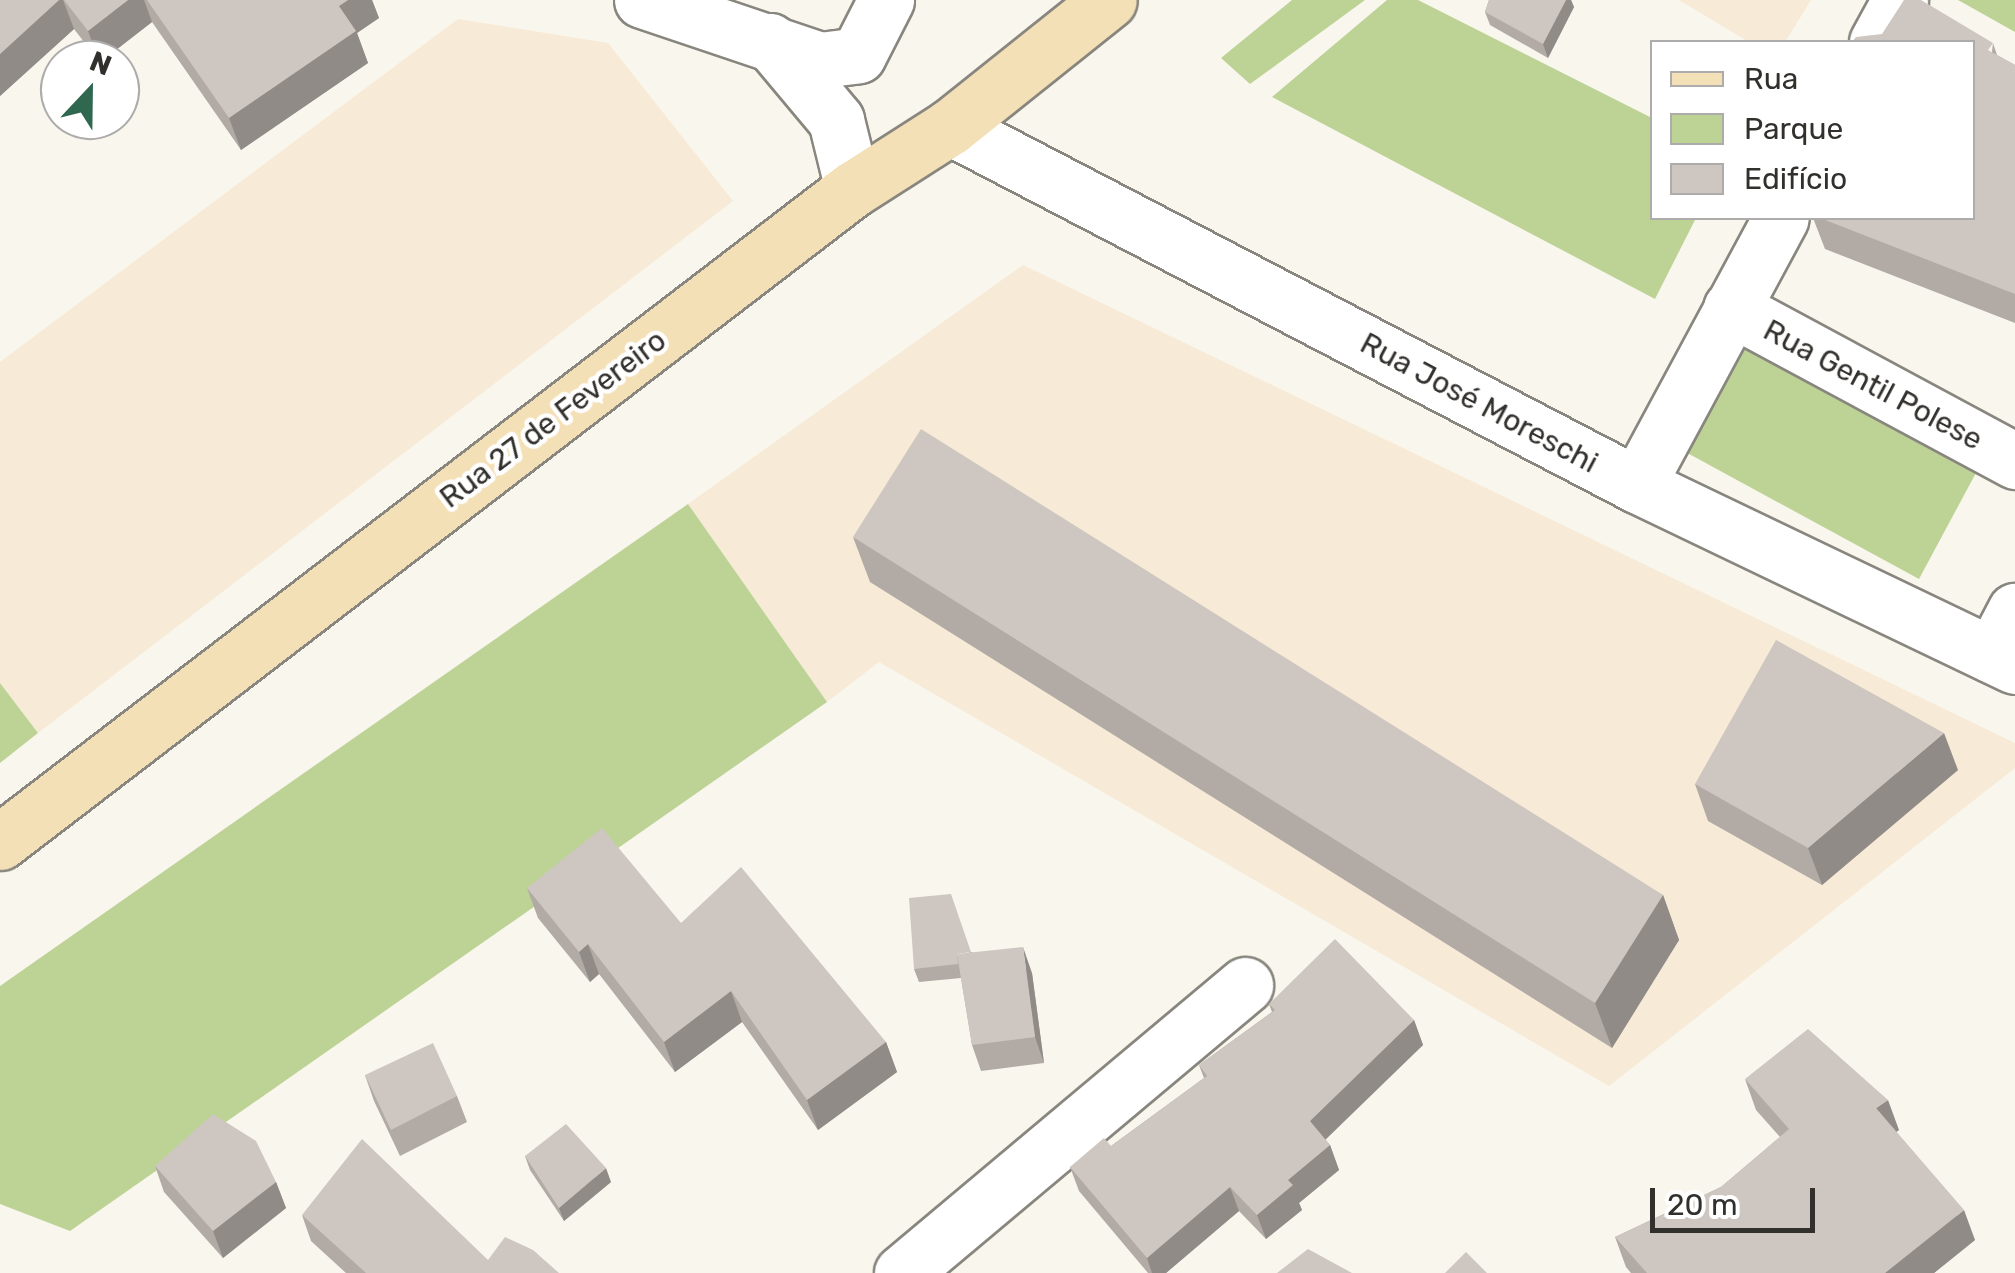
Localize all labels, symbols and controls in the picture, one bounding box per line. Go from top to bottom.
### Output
north arrow [40,40,140,140]
legend [1650,40,1975,220]
text: N [85,45,116,83]
text: Rua [1744,61,1798,97]
text: Parque [1744,111,1843,147]
text: Edifício [1744,161,1847,197]
street label: Rua Gentil Polese [1757,312,1989,458]
street label: Rua 27 de Fevereiro [433,322,673,516]
street label: Rua José Moreschi [1354,325,1604,481]
scale bar [1655,1168,1820,1230]
text: 20 m [1667,1187,1738,1223]

